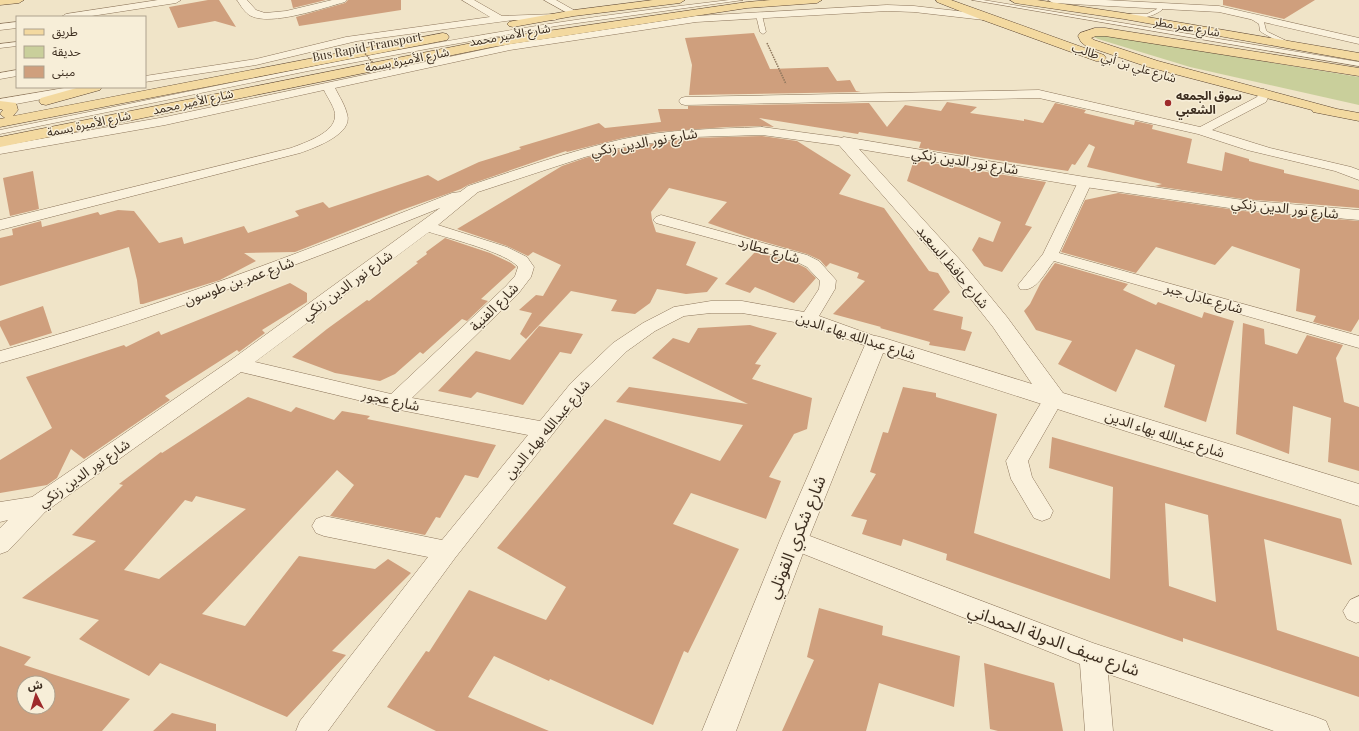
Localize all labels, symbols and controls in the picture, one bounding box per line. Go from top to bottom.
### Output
street label: شارع عمر مطر [1152,12,1221,42]
legend [16,16,146,88]
street label: شارع الأمير محمد [468,19,552,51]
text: طريق [52,23,78,40]
street label: Bus Rapid Transport [311,27,424,64]
street label: شارع علي بن أبي طالب [1069,39,1179,88]
text: حديقة [52,43,81,59]
street label: شارع الأميرة بسمة [363,43,451,77]
text: مبنى [52,63,75,79]
street label: شارع الأمير محمد [151,85,235,119]
place label: سوق الجمعه الشعبي [1176,87,1242,120]
marker: سوق الجمعه الشعبي [1163,98,1173,108]
street label: شارع الأميرة بسمة [45,106,133,142]
street label: شارع نور الدين زنكي [589,123,699,162]
street label: شارع نور الدين زنكي [910,143,1020,181]
street label: شارع نور الدين زنكي [1230,192,1340,225]
street label: شارع حافظ السعيد [911,221,994,314]
street label: شارع عطارد [736,232,802,269]
street label: شارع نور الدين زنكي [297,245,397,326]
street label: شارع عمر بن طوسون [181,252,297,311]
street label: شارع عادل جبر [1161,277,1245,320]
street label: شارع الفنية [465,278,524,337]
street label: شارع عبدالله بهاء الدين [793,307,918,366]
street label: شارع عبدالله بهاء الدين [499,375,595,484]
street label: شارع عجور [359,384,422,417]
street label: شارع عبدالله بهاء الدين [1102,405,1227,464]
street label: شارع نور الدين زنكي [34,434,135,513]
street label: شارع شكري القوتلي [760,472,833,603]
street label: شارع سيف الدولة الحمداني [964,598,1143,683]
north arrow [16,675,56,715]
text: ش [27,676,43,693]

